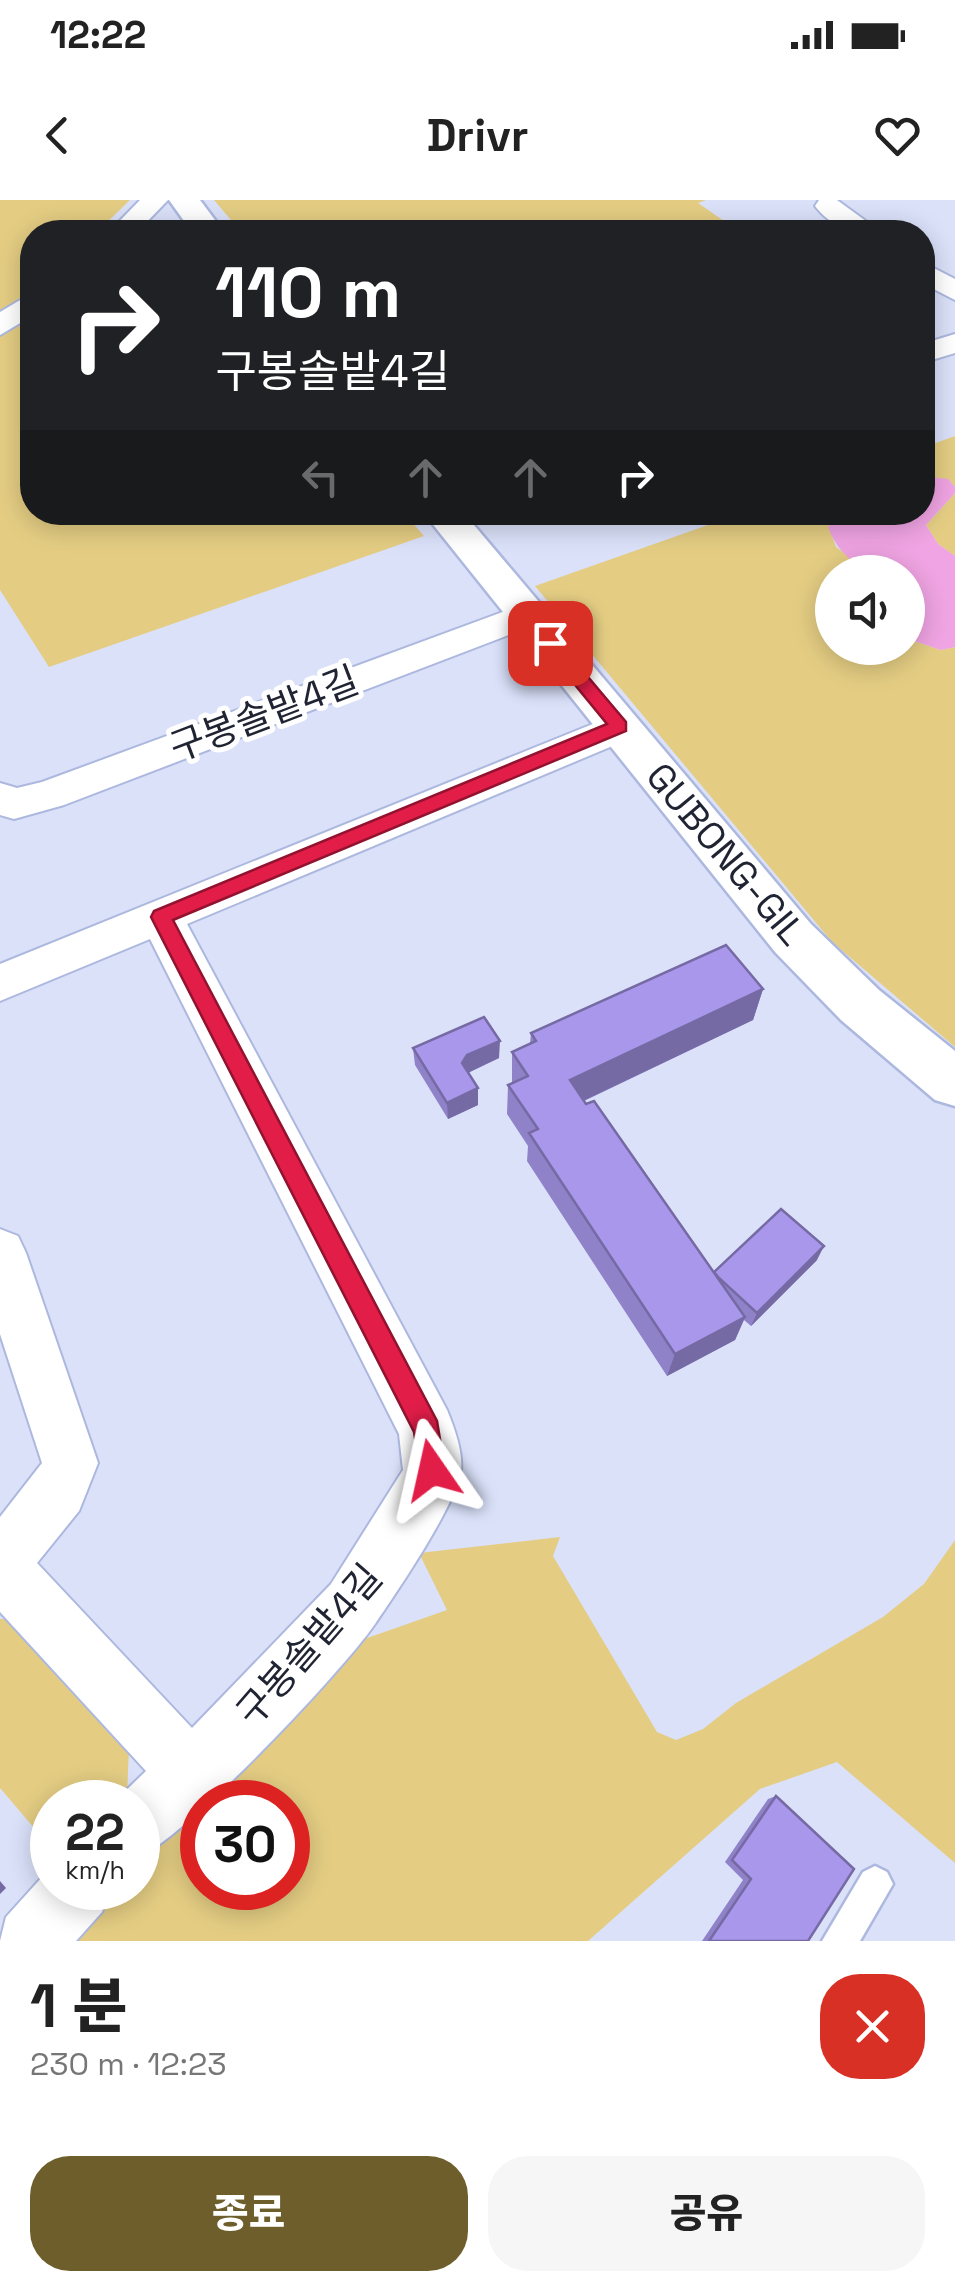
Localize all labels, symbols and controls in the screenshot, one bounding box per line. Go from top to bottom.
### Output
text: 12:22 [50,11,146,59]
text: Drivr [426,107,529,164]
icon: back [30,108,85,163]
icon: heart [870,108,925,163]
text: 110 m [215,248,401,337]
icon: right [50,260,180,390]
text: 구봉솔밭4길 [215,343,450,400]
icon: left [293,450,348,505]
icon: ahead [398,450,453,505]
icon: ahead [503,450,558,505]
icon: right [608,450,663,505]
map controls [815,555,925,665]
button: sound [815,555,925,665]
pin [508,601,593,686]
icon: arrive [523,616,578,671]
street label: 구봉솔밭4길 [163,656,365,772]
street label: GUBONG-GIL [636,753,816,955]
position arrow [380,1418,484,1522]
street label: 구봉솔밭4길 [226,1554,392,1736]
speed limit sign: 30 [180,1780,310,1910]
text: 22 [65,1801,125,1865]
text: km/h [65,1854,125,1886]
text: 1 분 [30,1968,128,2045]
button: close [820,1974,925,2079]
text: 230 m · 12:23 [30,2044,226,2084]
button: 종료 [30,2156,468,2271]
button: 공유 [488,2156,925,2271]

